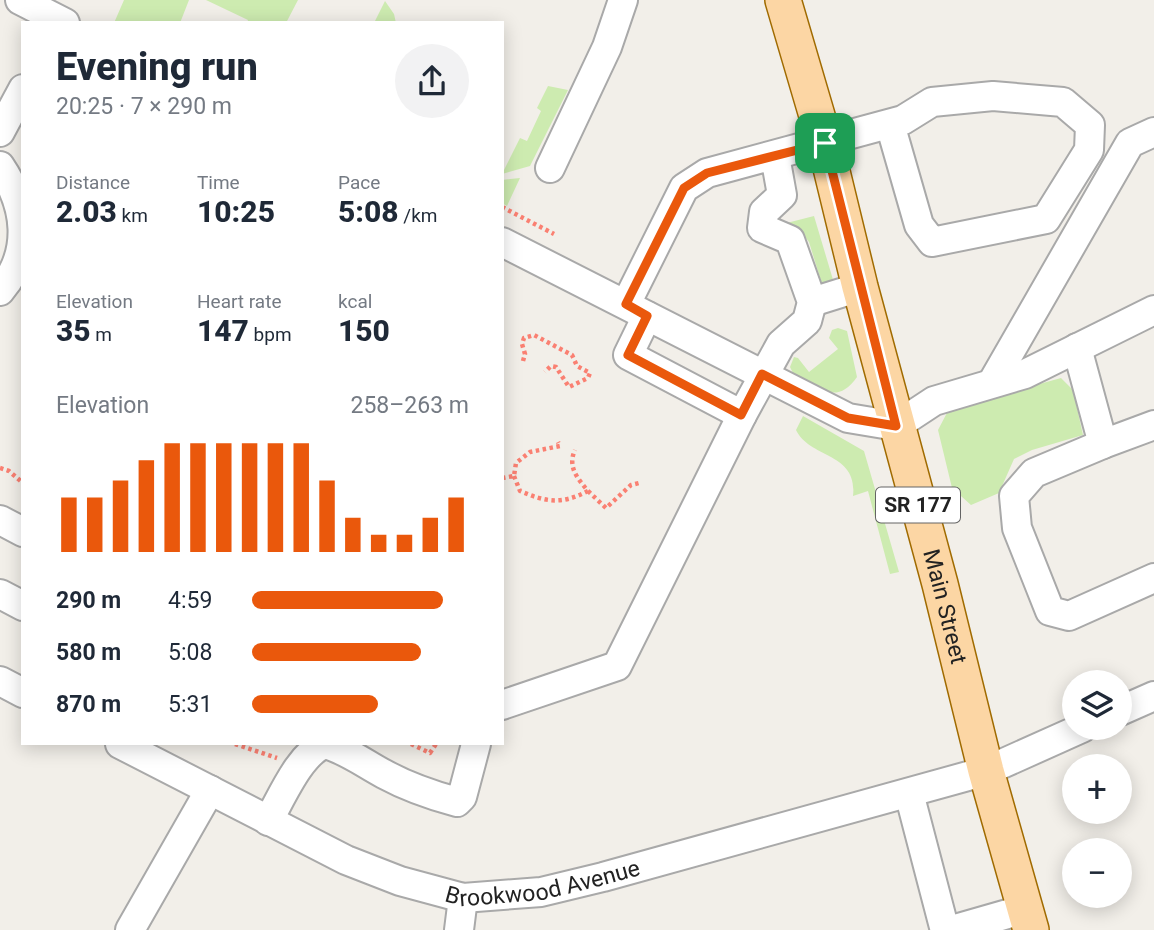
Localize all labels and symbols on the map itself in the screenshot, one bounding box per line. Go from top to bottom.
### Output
pin [795,113,855,173]
road number: SR 177 [876,488,960,522]
street label: Main Street [918,546,973,667]
street label: Brookwood Avenue [442,854,643,912]

